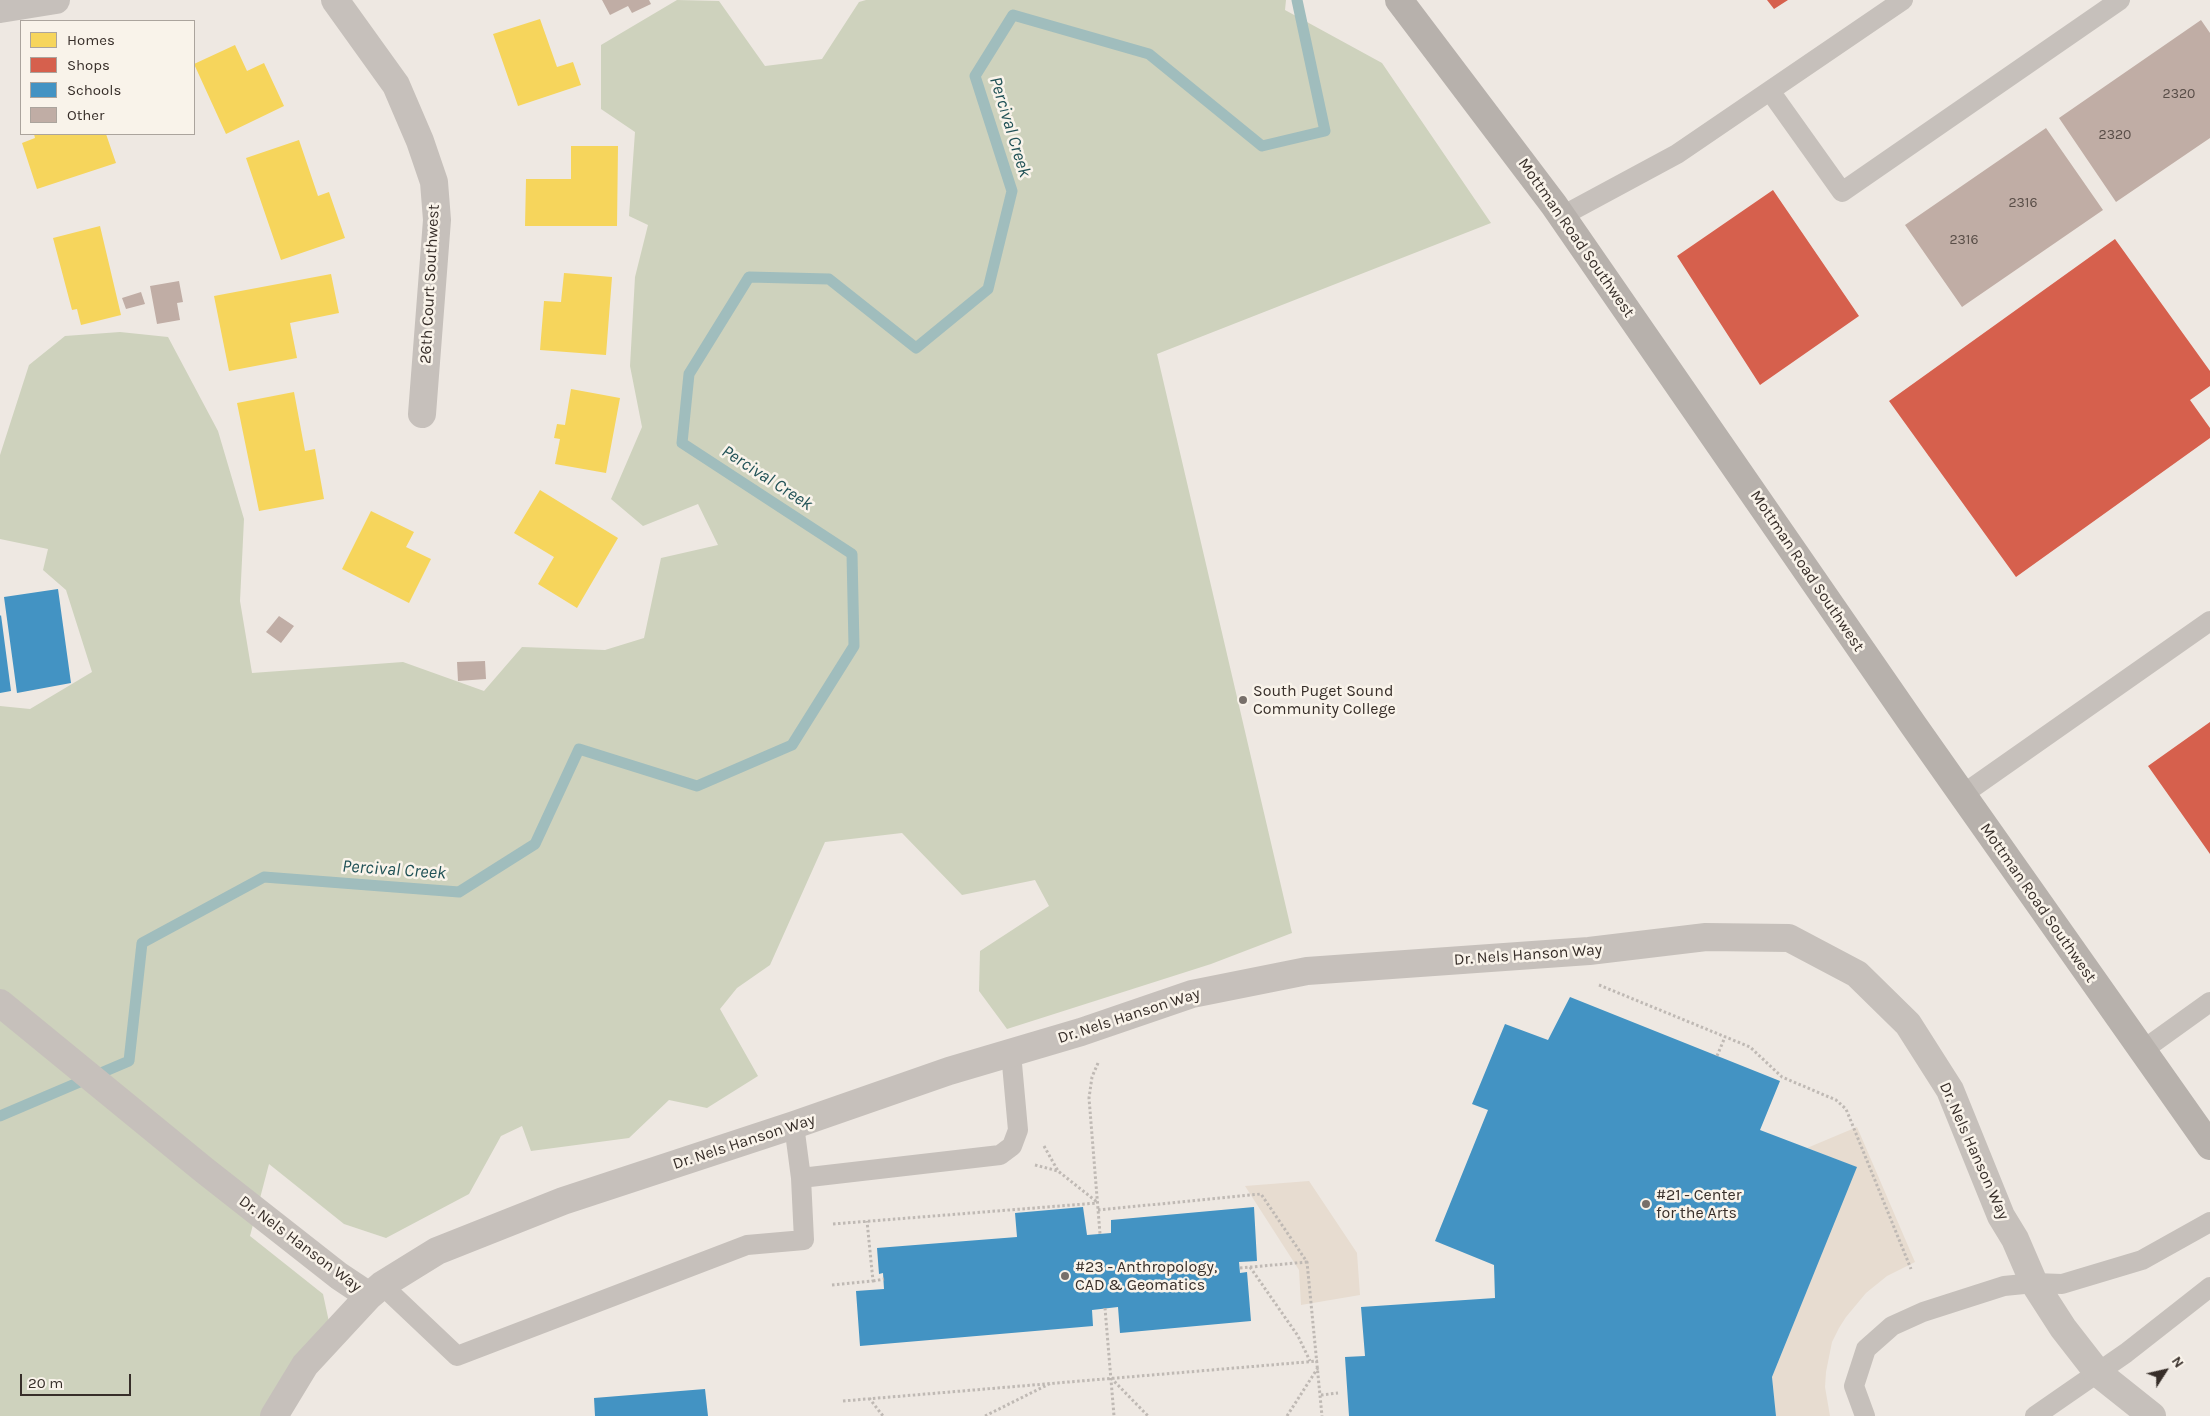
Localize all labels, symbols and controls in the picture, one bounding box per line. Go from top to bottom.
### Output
legend [20,20,195,135]
text: Homes [67,31,115,49]
text: Shops [67,56,110,74]
water label: Percival Creek [984,74,1036,180]
text: Schools [67,81,121,99]
house number: 2320 [2163,86,2195,102]
text: Other [67,106,105,124]
house number: 2320 [2099,127,2131,143]
street label: Mottman Road Southwest [1514,155,1638,321]
house number: 2316 [2008,195,2038,211]
street label: 26th Court Southwest [416,204,444,364]
house number: 2316 [1949,232,1979,248]
water label: Percival Creek [717,441,817,515]
street label: Mottman Road Southwest [1746,487,1868,655]
place label: South Puget Sound Community College [1253,681,1396,719]
marker: South Puget Sound Community College [1237,694,1249,706]
street label: Mottman Road Southwest [1976,820,2100,986]
water label: Percival Creek [341,856,447,884]
street label: Dr. Nels Hanson Way [1453,940,1603,970]
street label: Dr. Nels Hanson Way [1055,984,1203,1048]
street label: Dr. Nels Hanson Way [1935,1079,2013,1223]
street label: Dr. Nels Hanson Way [670,1110,818,1174]
place label: #21 - Center for the Arts [1656,1185,1741,1223]
street label: Dr. Nels Hanson Way [235,1192,365,1296]
marker: #21 - Center for the Arts [1640,1198,1652,1210]
place label: #23 - Anthropology, CAD & Geomatics [1075,1257,1217,1295]
marker: #23 - Anthropology, CAD & Geomatics [1059,1270,1071,1282]
north arrow [2140,1346,2190,1396]
text: N [2168,1353,2188,1371]
scale bar [22,1364,134,1396]
text: 20 m [28,1374,63,1392]

